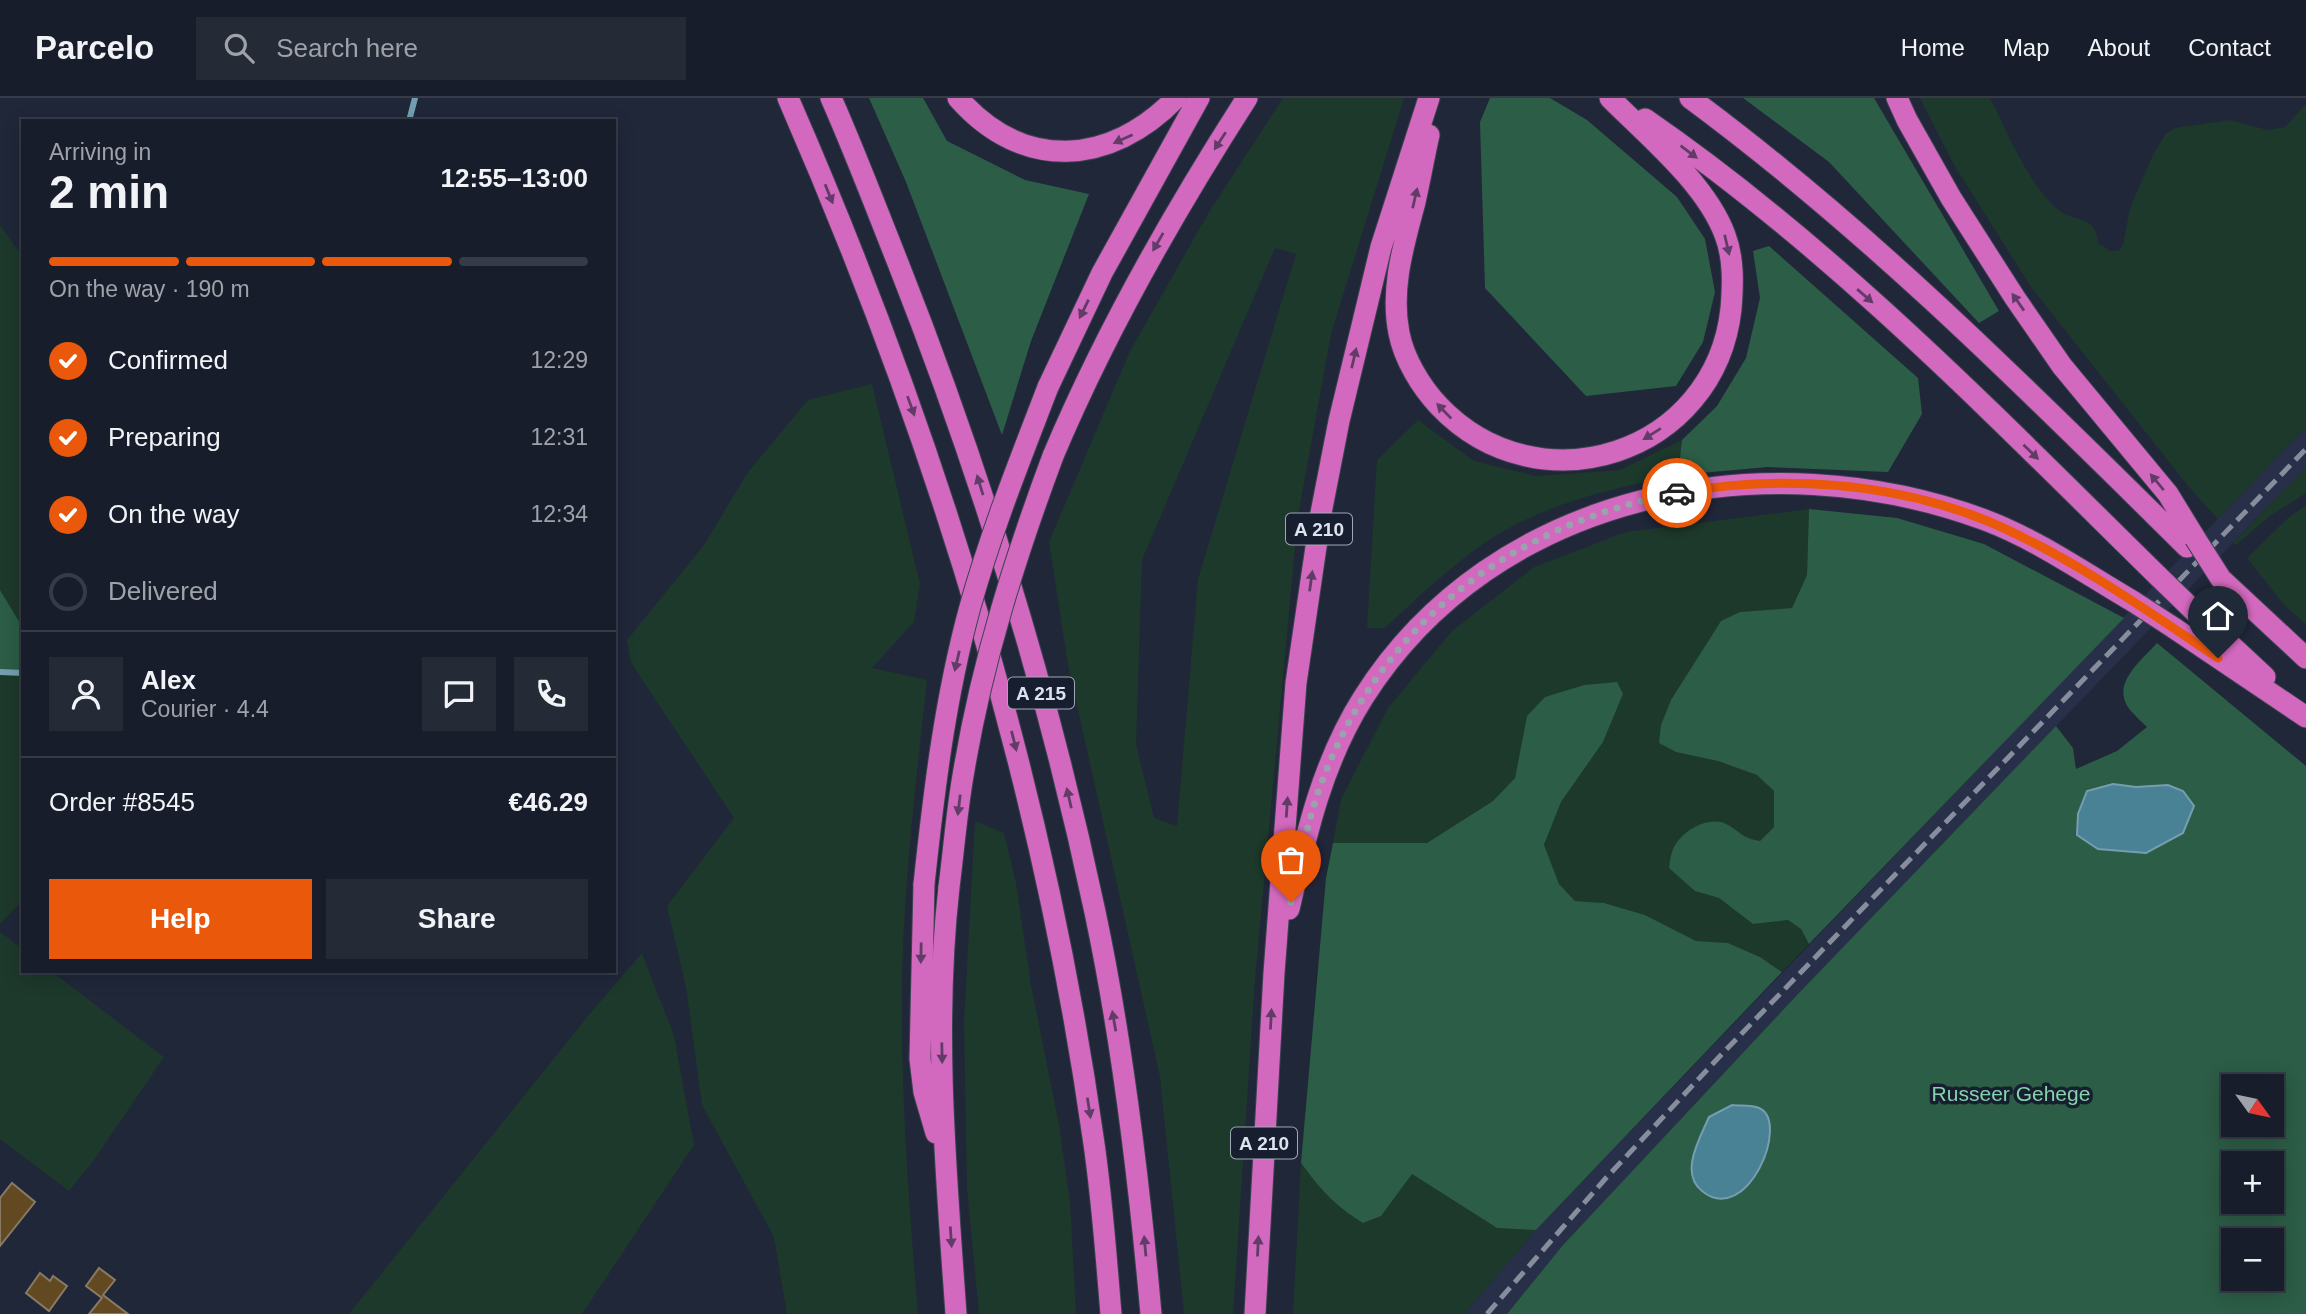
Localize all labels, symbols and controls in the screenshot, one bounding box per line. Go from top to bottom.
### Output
search box [196,17,686,80]
text: Parcelo [35,29,154,66]
icon: search [220,29,258,67]
text: Search here [276,33,418,63]
text: Home [1901,34,1965,61]
text: Map [2003,34,2050,61]
text: About [2088,34,2150,61]
text: Contact [2188,34,2271,61]
one-way arrow [1213,131,1226,150]
one-way arrow [1112,134,1133,145]
text: Arriving in [49,139,151,165]
one-way arrow [1680,145,1699,159]
text: 12:55–13:00 [441,163,588,193]
text: 2 min [49,166,169,218]
one-way arrow [823,184,834,205]
one-way arrow [1410,187,1421,209]
one-way arrow [1152,233,1164,252]
one-way arrow [1722,235,1733,257]
text: On the way · 190 m [49,276,250,302]
one-way arrow [1856,288,1874,304]
one-way arrow [2011,293,2025,311]
one-way arrow [1079,299,1090,319]
icon: check [49,342,87,380]
text: Confirmed [108,345,228,375]
one-way arrow [1348,346,1359,368]
text: 12:29 [530,347,588,373]
one-way arrow [906,396,917,417]
one-way arrow [1436,403,1452,420]
icon: check [49,419,87,457]
text: Preparing [108,422,221,452]
text: 12:31 [530,424,588,450]
one-way arrow [1642,427,1662,440]
one-way arrow [2022,444,2039,460]
courier [1642,458,1712,528]
one-way arrow [2150,473,2165,490]
one-way arrow [974,474,984,495]
icon: car [1658,474,1696,512]
icon: check [49,496,87,534]
text: On the way [108,499,240,529]
text: 12:34 [530,501,588,527]
road number: A 210 [1286,514,1352,544]
one-way arrow [1306,570,1317,592]
text: Delivered [108,576,218,606]
pin [2188,586,2248,658]
icon: home [2199,597,2237,635]
one-way arrow [951,650,962,672]
button: person [49,657,123,731]
button: chat [422,657,496,731]
button: phone [514,657,588,731]
text: Alex [141,665,196,695]
road number: A 215 [1008,678,1074,708]
text: Courier · 4.4 [141,696,269,722]
one-way arrow [1009,730,1020,752]
text: Order #8545 [49,787,195,817]
text: €46.29 [508,787,588,817]
one-way arrow [1063,787,1074,809]
one-way arrow [954,794,965,816]
one-way arrow [1282,796,1293,818]
pin [1261,830,1321,902]
icon: bag [1272,841,1310,879]
button: Help [49,879,312,959]
button: Share [326,879,588,959]
one-way arrow [915,942,927,964]
one-way arrow [1266,1007,1277,1029]
one-way arrow [1108,1010,1119,1032]
one-way arrow [937,1042,948,1064]
north arrow [2221,1074,2284,1138]
map controls [2221,1074,2284,1291]
park label: Russeer Gehege [1932,1082,2090,1105]
one-way arrow [1084,1097,1095,1119]
road number: A 210 [1231,1128,1297,1158]
button: + [2221,1151,2284,1214]
one-way arrow [945,1227,956,1249]
button: − [2221,1228,2284,1291]
one-way arrow [1139,1235,1150,1257]
one-way arrow [1253,1235,1264,1257]

